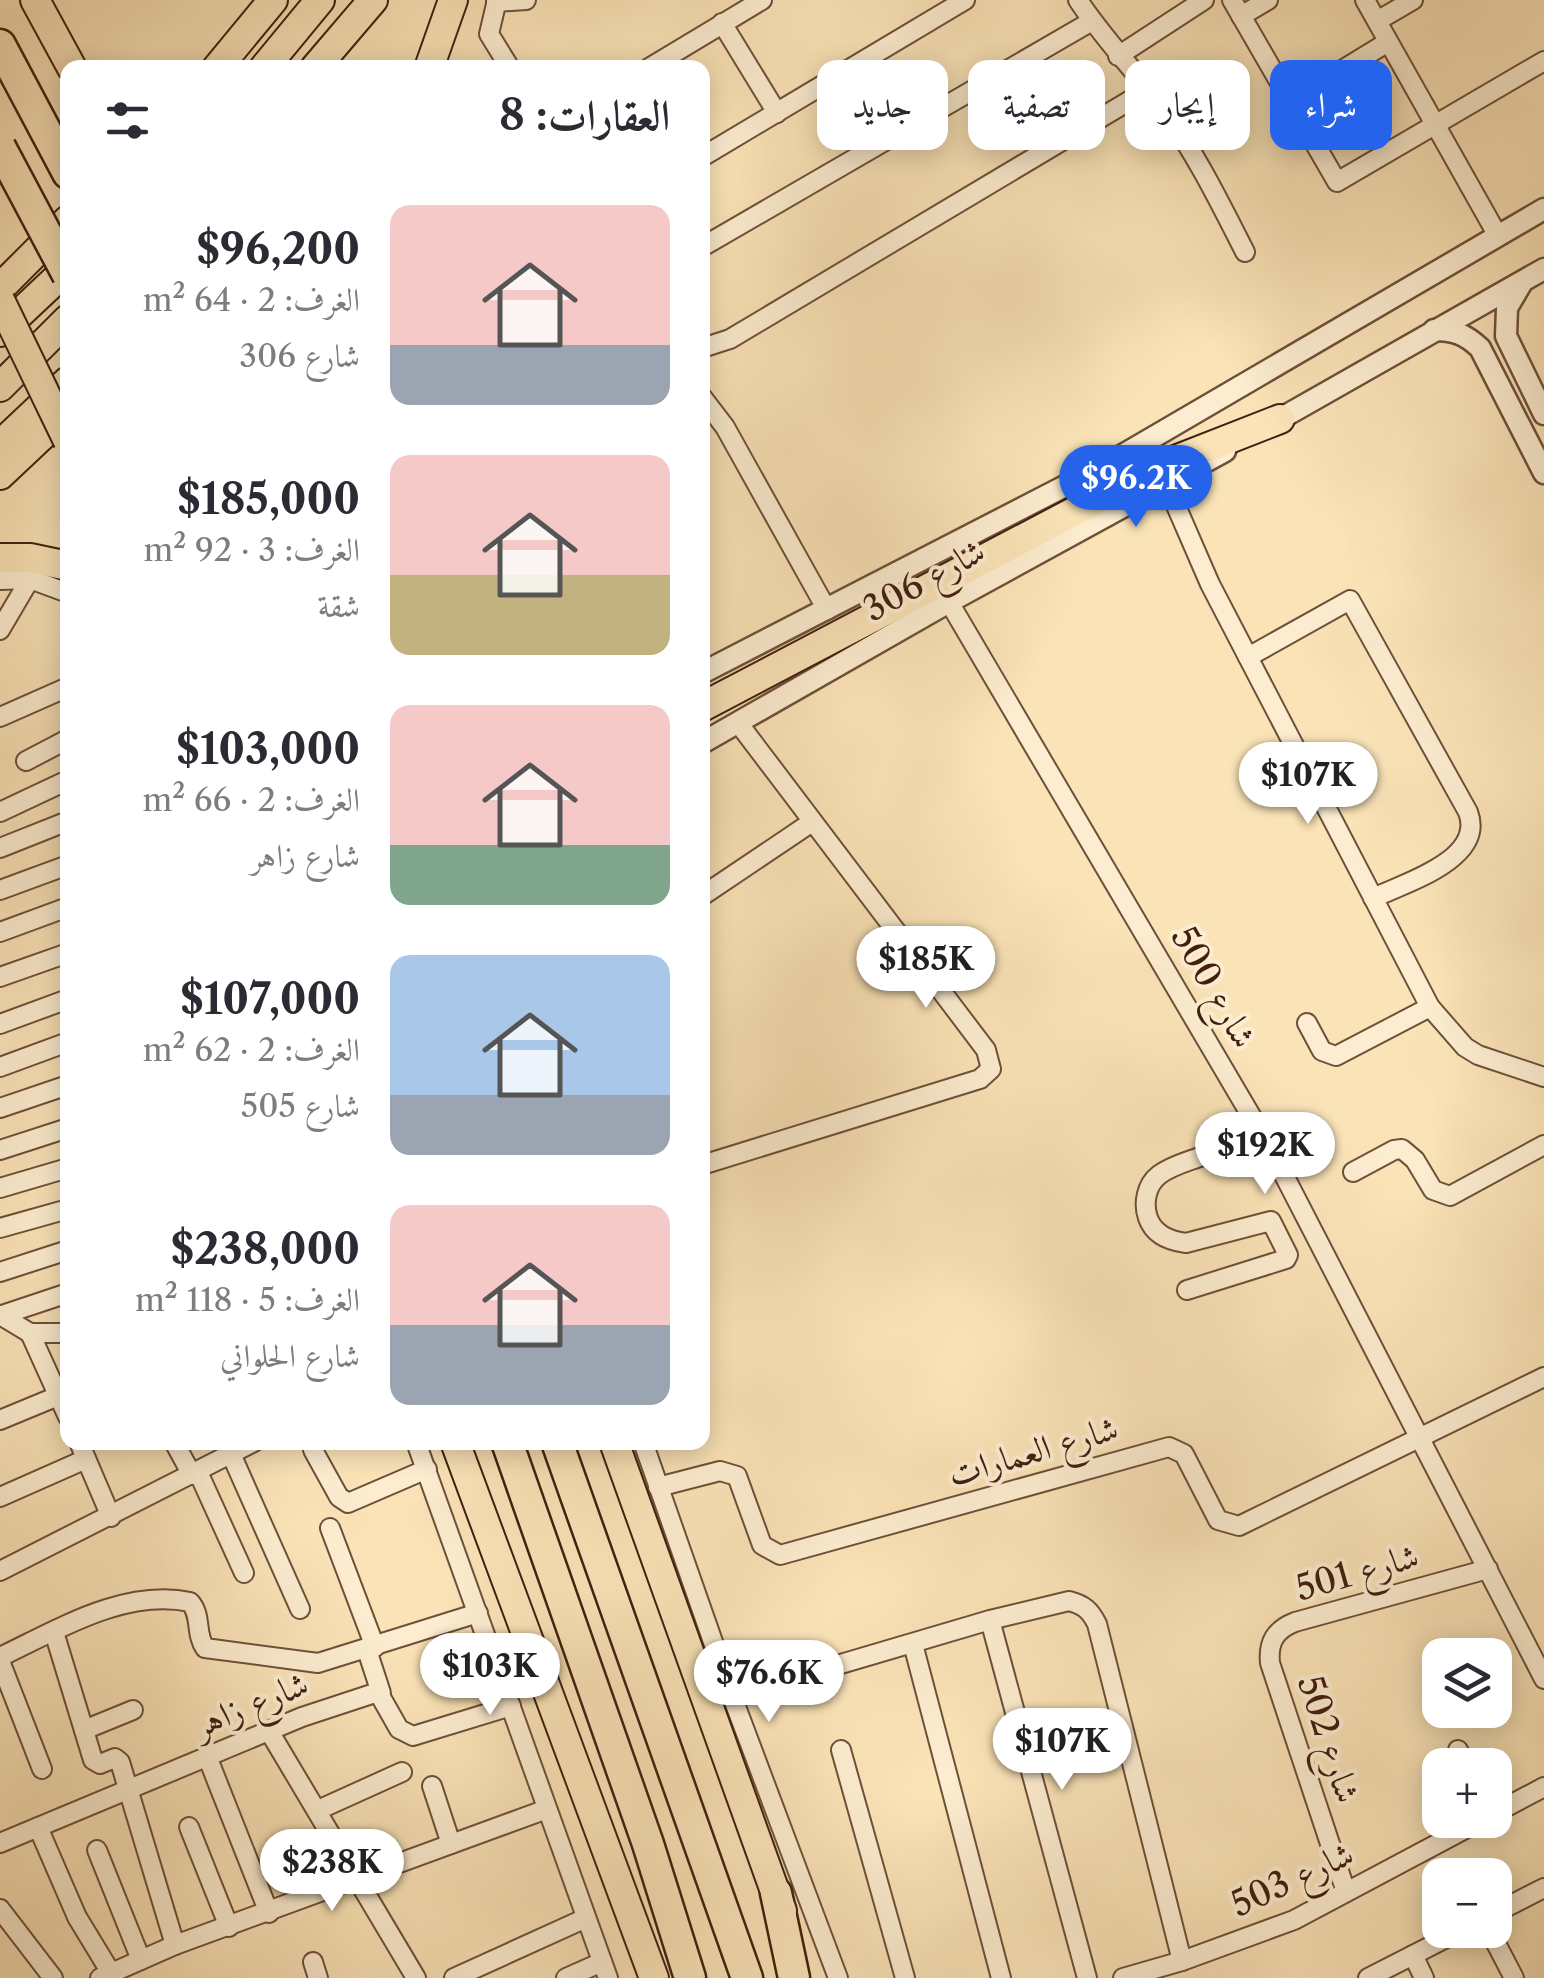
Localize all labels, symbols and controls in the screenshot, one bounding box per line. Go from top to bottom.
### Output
chip: جديد [817,60,948,150]
chip: تصفية [968,60,1105,150]
chip: إيجار [1125,60,1250,150]
chip: شراء [1270,60,1392,150]
text: العقارات: 8 [499,89,670,141]
icon: filters [100,93,155,148]
text: $96,200 [197,223,360,275]
icon: home [470,245,590,365]
text: الغرف: 2 · 64 m² [143,280,360,319]
text: شارع 306 [239,336,360,375]
pin: $96.2K [1055,445,1217,530]
text: $96.2K [1081,458,1191,497]
text: $185,000 [177,473,360,525]
icon: home [470,495,590,615]
street label: شارع 306 [856,529,996,637]
text: الغرف: 3 · 92 m² [144,530,360,569]
text: شقة [318,586,360,625]
text: $103,000 [176,723,360,775]
pin: $107K [1238,742,1378,827]
icon: home [470,745,590,865]
text: $107K [1261,755,1355,794]
text: الغرف: 2 · 66 m² [142,780,360,819]
text: شارع زاهر [251,836,360,875]
street label: شارع 500 [1156,918,1266,1059]
pin: $185K [856,926,996,1011]
text: $185K [878,939,974,978]
text: $107,000 [180,973,360,1025]
icon: home [470,995,590,1115]
text: الغرف: 2 · 62 m² [143,1030,360,1069]
text: شارع 505 [241,1086,360,1125]
pin: $192K [1195,1112,1335,1197]
text: $192K [1217,1125,1313,1164]
text: $238,000 [171,1223,360,1275]
icon: home [470,1245,590,1365]
text: الغرف: 5 · 118 m² [135,1280,360,1319]
text: شارع الحلواني [220,1336,360,1375]
street label: شارع العمارات [943,1406,1125,1503]
street label: شارع 501 [1290,1533,1426,1617]
pin: $103K [420,1633,560,1718]
map controls [1422,1638,1512,1948]
button: layers [1422,1638,1512,1728]
pin: $76.6K [688,1640,850,1725]
text: $103K [442,1646,538,1685]
text: $76.6K [716,1653,822,1692]
street label: شارع زاهر [185,1661,317,1754]
street label: شارع 502 [1281,1670,1370,1810]
pin: $107K [992,1708,1132,1793]
text: $107K [1015,1721,1109,1760]
button: + [1422,1748,1512,1838]
pin: $238K [262,1829,402,1914]
street label: شارع 503 [1224,1831,1363,1933]
text: $238K [282,1842,382,1881]
button: − [1422,1858,1512,1948]

